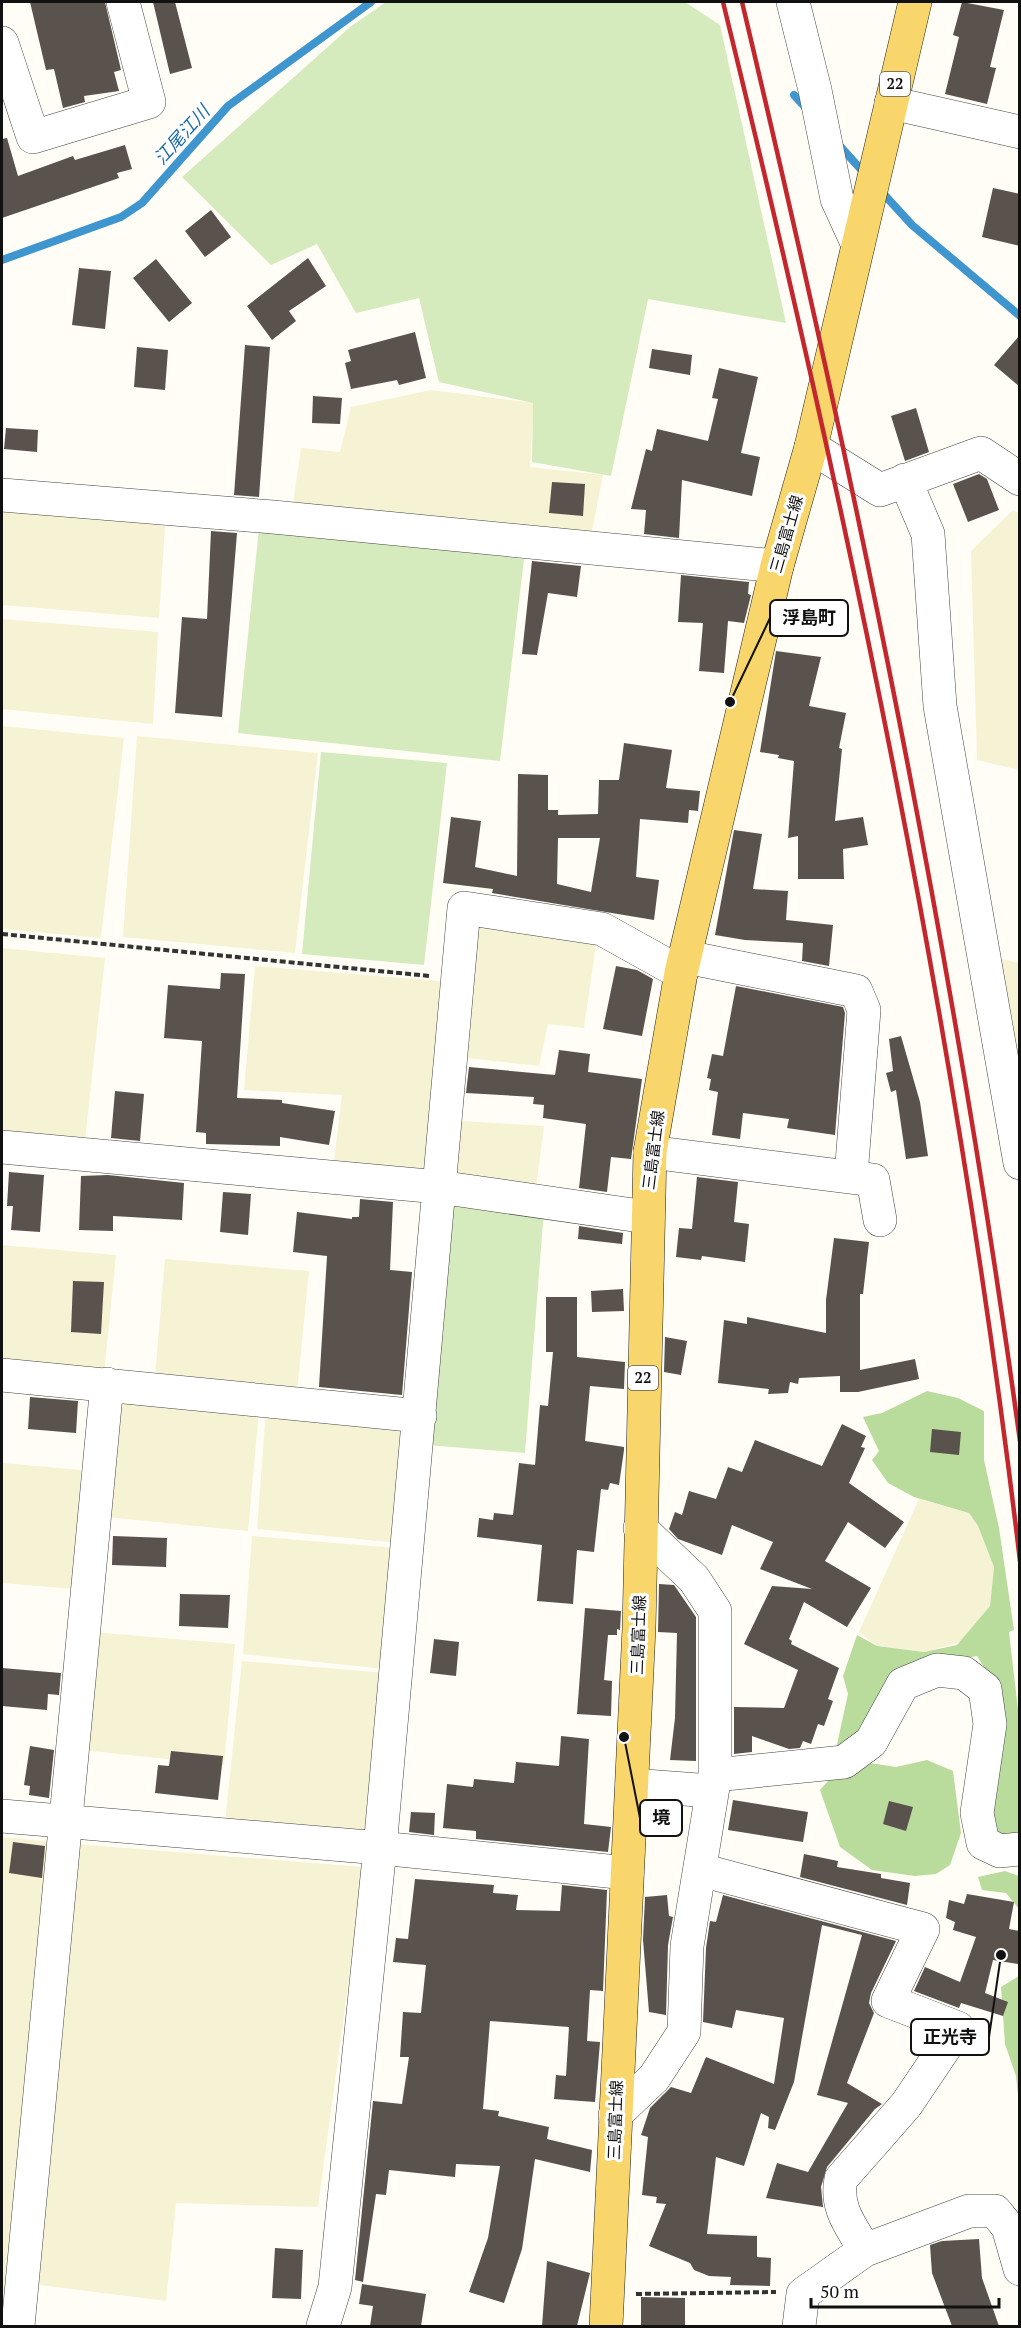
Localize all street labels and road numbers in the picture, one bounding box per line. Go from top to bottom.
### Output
road number: 22 [880,72,910,96]
street label: 三島富士線 [764,493,808,575]
street label: 三島富士線 [637,1109,669,1191]
road number: 22 [628,1366,658,1390]
street label: 三島富士線 [626,1595,650,1675]
street label: 三島富士線 [603,2080,627,2160]

